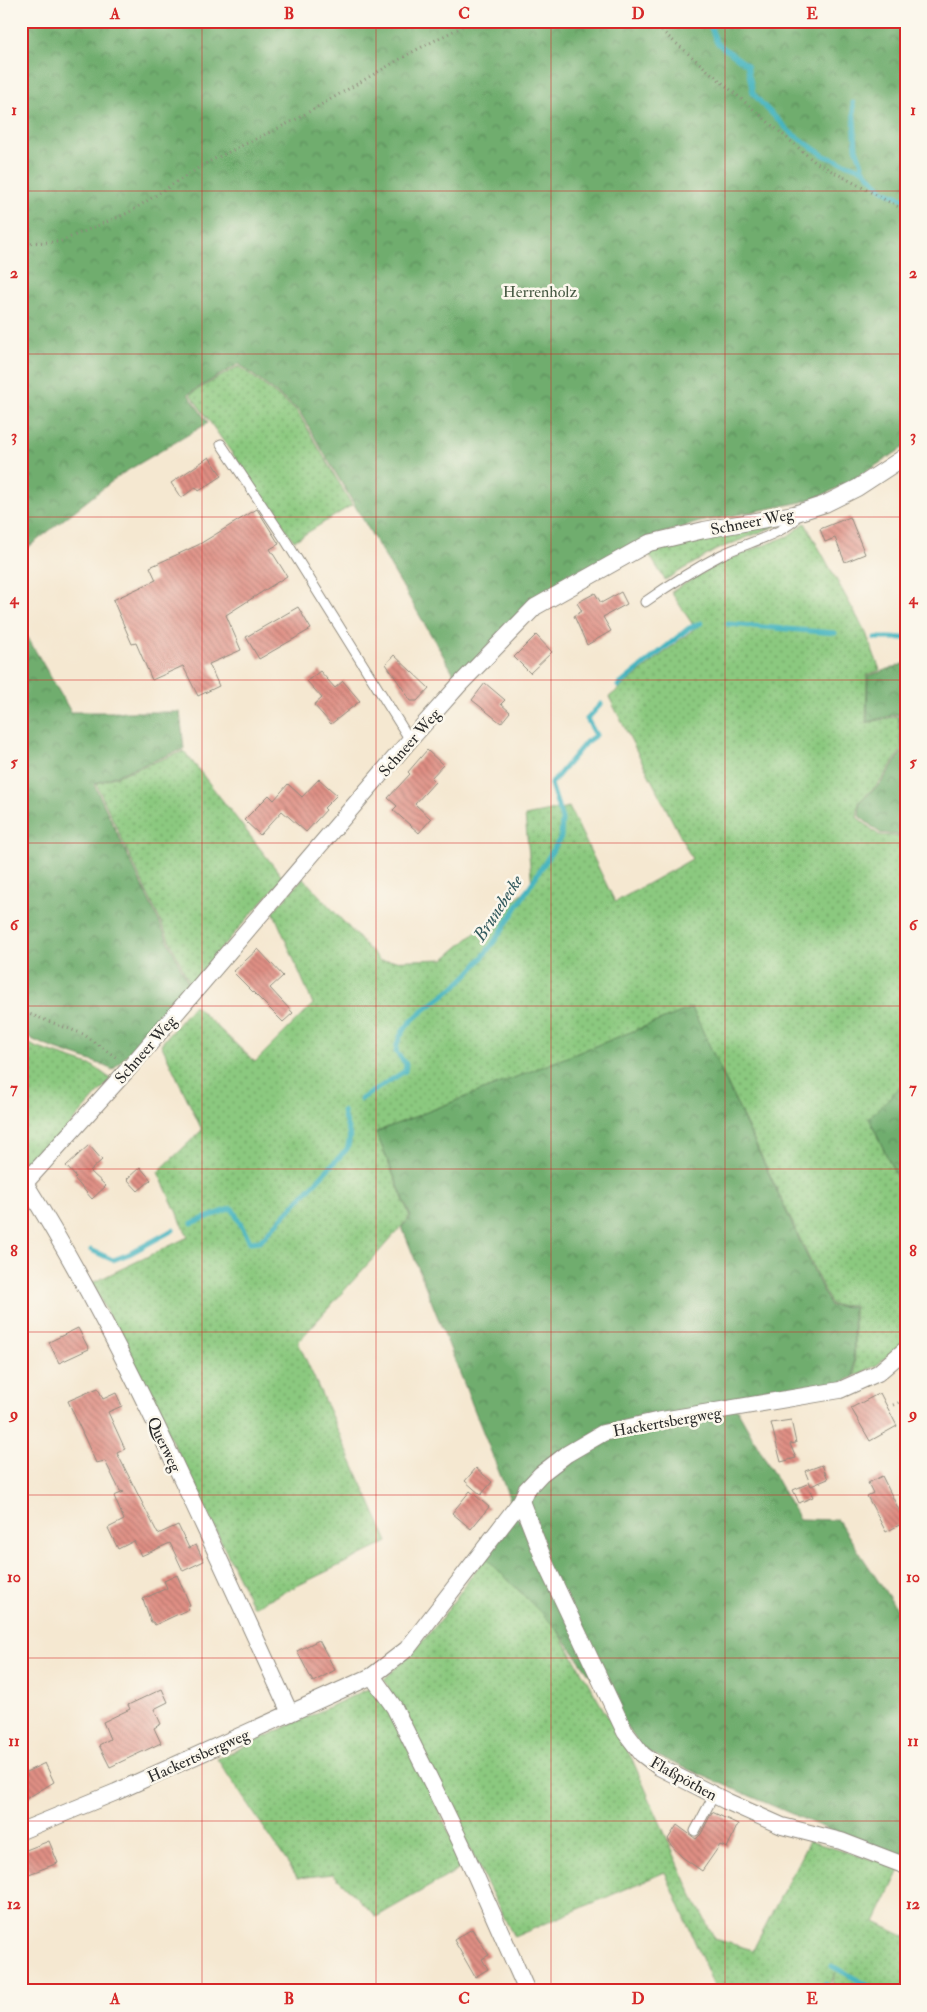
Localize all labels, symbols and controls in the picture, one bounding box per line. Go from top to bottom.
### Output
text: A [109,4,121,24]
text: B [284,4,294,24]
text: C [458,4,470,24]
text: D [631,4,645,24]
text: E [806,4,818,24]
text: 1 [11,100,17,120]
text: 1 [910,100,916,120]
text: 2 [10,263,18,283]
text: 2 [909,263,917,283]
park label: Herrenholz [503,282,577,302]
text: 3 [11,426,17,446]
text: 3 [910,426,916,446]
street label: Schneer Weg [709,504,796,540]
text: 4 [9,589,20,609]
text: 4 [908,589,919,609]
street label: Schneer Weg [375,704,446,781]
text: 5 [10,752,18,772]
text: 5 [909,752,917,772]
water label: Brunebecke [468,870,529,946]
text: 6 [10,915,20,935]
text: 6 [909,915,919,935]
street label: Schneer Weg [111,1011,182,1088]
text: 7 [10,1078,18,1098]
text: 7 [909,1078,917,1098]
text: 8 [10,1241,18,1261]
text: 8 [909,1241,917,1261]
street label: Hackertsbergweg [612,1402,724,1441]
text: 9 [8,1404,18,1424]
text: 9 [907,1404,917,1424]
street label: Querweg [143,1414,186,1476]
text: 10 [7,1567,21,1587]
text: 10 [906,1567,920,1587]
street label: Hackertsbergweg [144,1724,254,1787]
text: 11 [8,1731,20,1751]
text: 11 [907,1731,919,1751]
street label: Flaßpöthen [646,1752,721,1806]
text: 12 [7,1894,21,1914]
text: 12 [906,1894,920,1914]
text: A [109,1989,121,2009]
text: B [284,1989,294,2009]
text: C [458,1989,470,2009]
text: D [631,1989,645,2009]
text: E [806,1989,818,2009]

